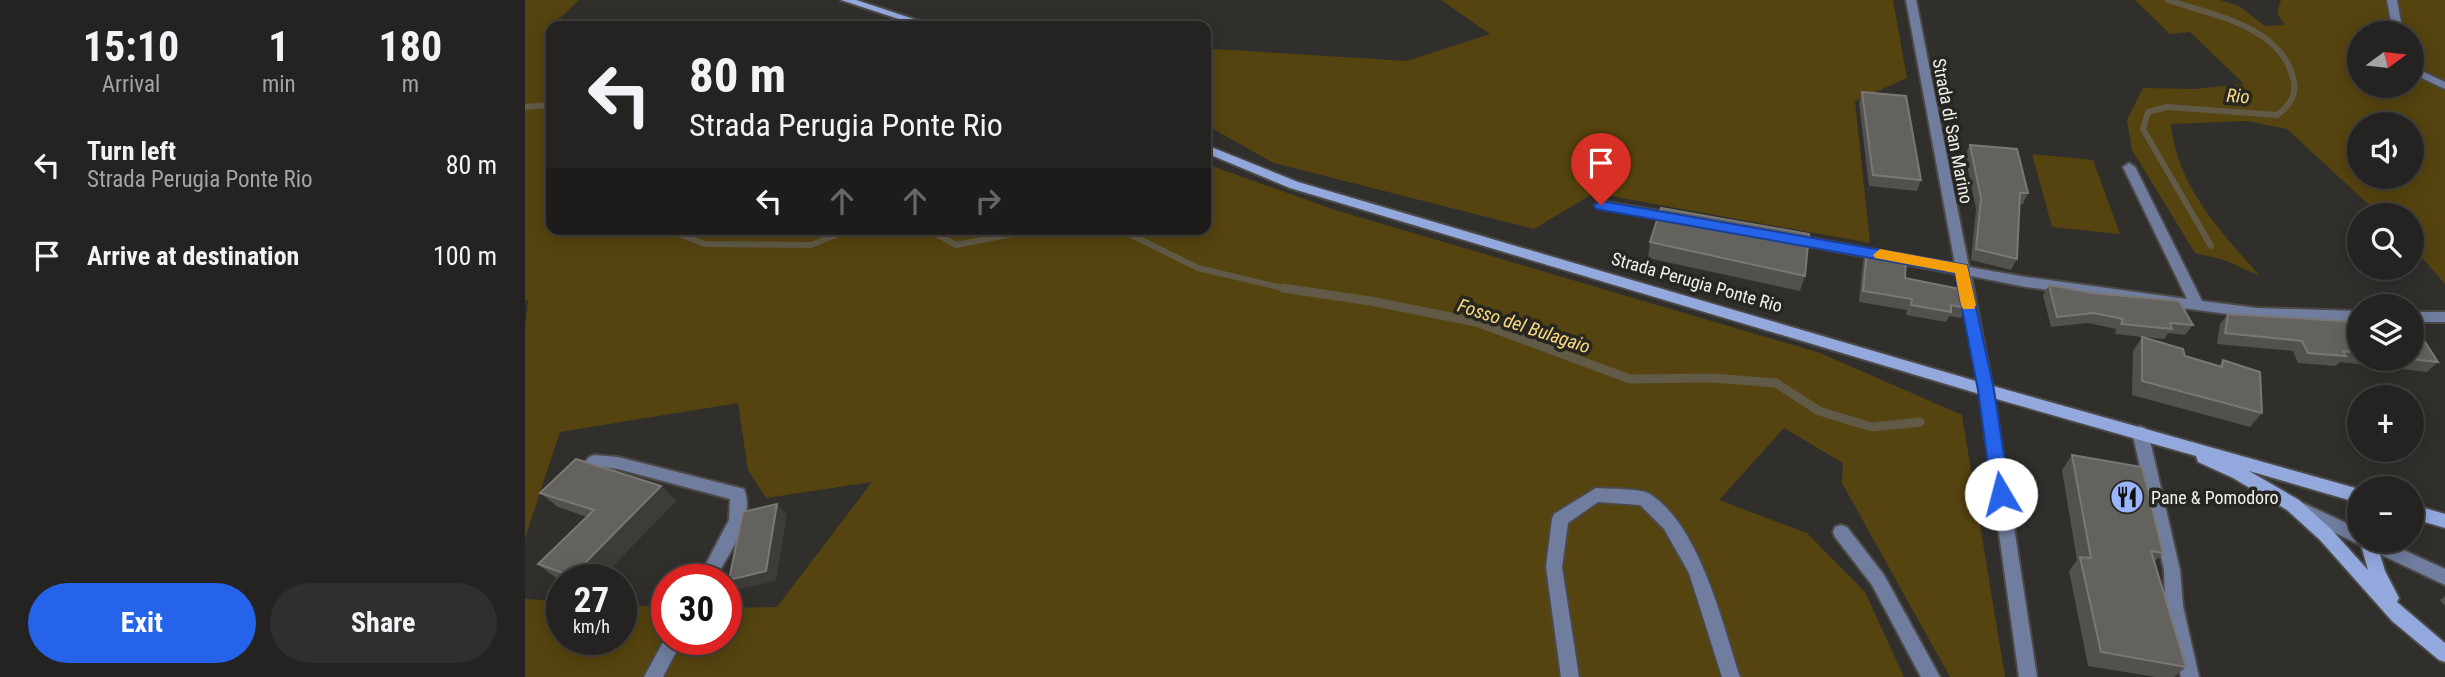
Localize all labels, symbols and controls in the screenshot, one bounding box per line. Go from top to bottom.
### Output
north arrow [2347,21,2424,98]
map controls [2347,21,2424,553]
text: 15:10 [83,22,179,71]
text: 1 [268,22,289,71]
text: 180 [378,22,442,71]
text: 80 m [689,47,786,104]
icon: left [574,49,665,140]
street label: Strada di San Marino [1929,57,1977,205]
text: Arrival [102,71,160,98]
text: min [262,71,296,98]
text: m [402,71,419,98]
water label: Rio [2226,84,2250,108]
text: Strada Perugia Ponte Rio [689,106,1003,144]
button: sound [2347,112,2424,189]
pin [1571,133,1631,205]
text: Turn left [87,136,176,166]
icon: arrive [1582,144,1620,182]
icon: left [28,146,66,184]
text: 80 m [446,150,497,180]
text: Strada Perugia Ponte Rio [87,166,313,193]
icon: left [750,182,788,220]
icon: ahead [823,182,861,220]
icon: ahead [896,182,934,220]
icon: right [969,182,1007,220]
button: search [2347,203,2424,280]
icon: arrive [28,237,66,275]
text: Arrive at destination [87,241,299,271]
text: 100 m [433,241,497,271]
street label: Strada Perugia Ponte Rio [1609,248,1785,316]
water label: Fosso del Bulagaio [1455,294,1593,358]
button: layers [2347,294,2424,371]
button: + [2347,385,2424,462]
position arrow [1964,457,2038,531]
button: − [2347,476,2424,553]
restaurant icon: Pane & Pomodoro [2108,478,2146,516]
place label: Pane & Pomodoro [2151,487,2279,508]
speed limit sign: 30 [651,564,742,655]
text: 27 [574,580,609,621]
button: Exit [28,583,256,663]
button: Share [270,583,497,663]
text: km/h [573,616,610,637]

